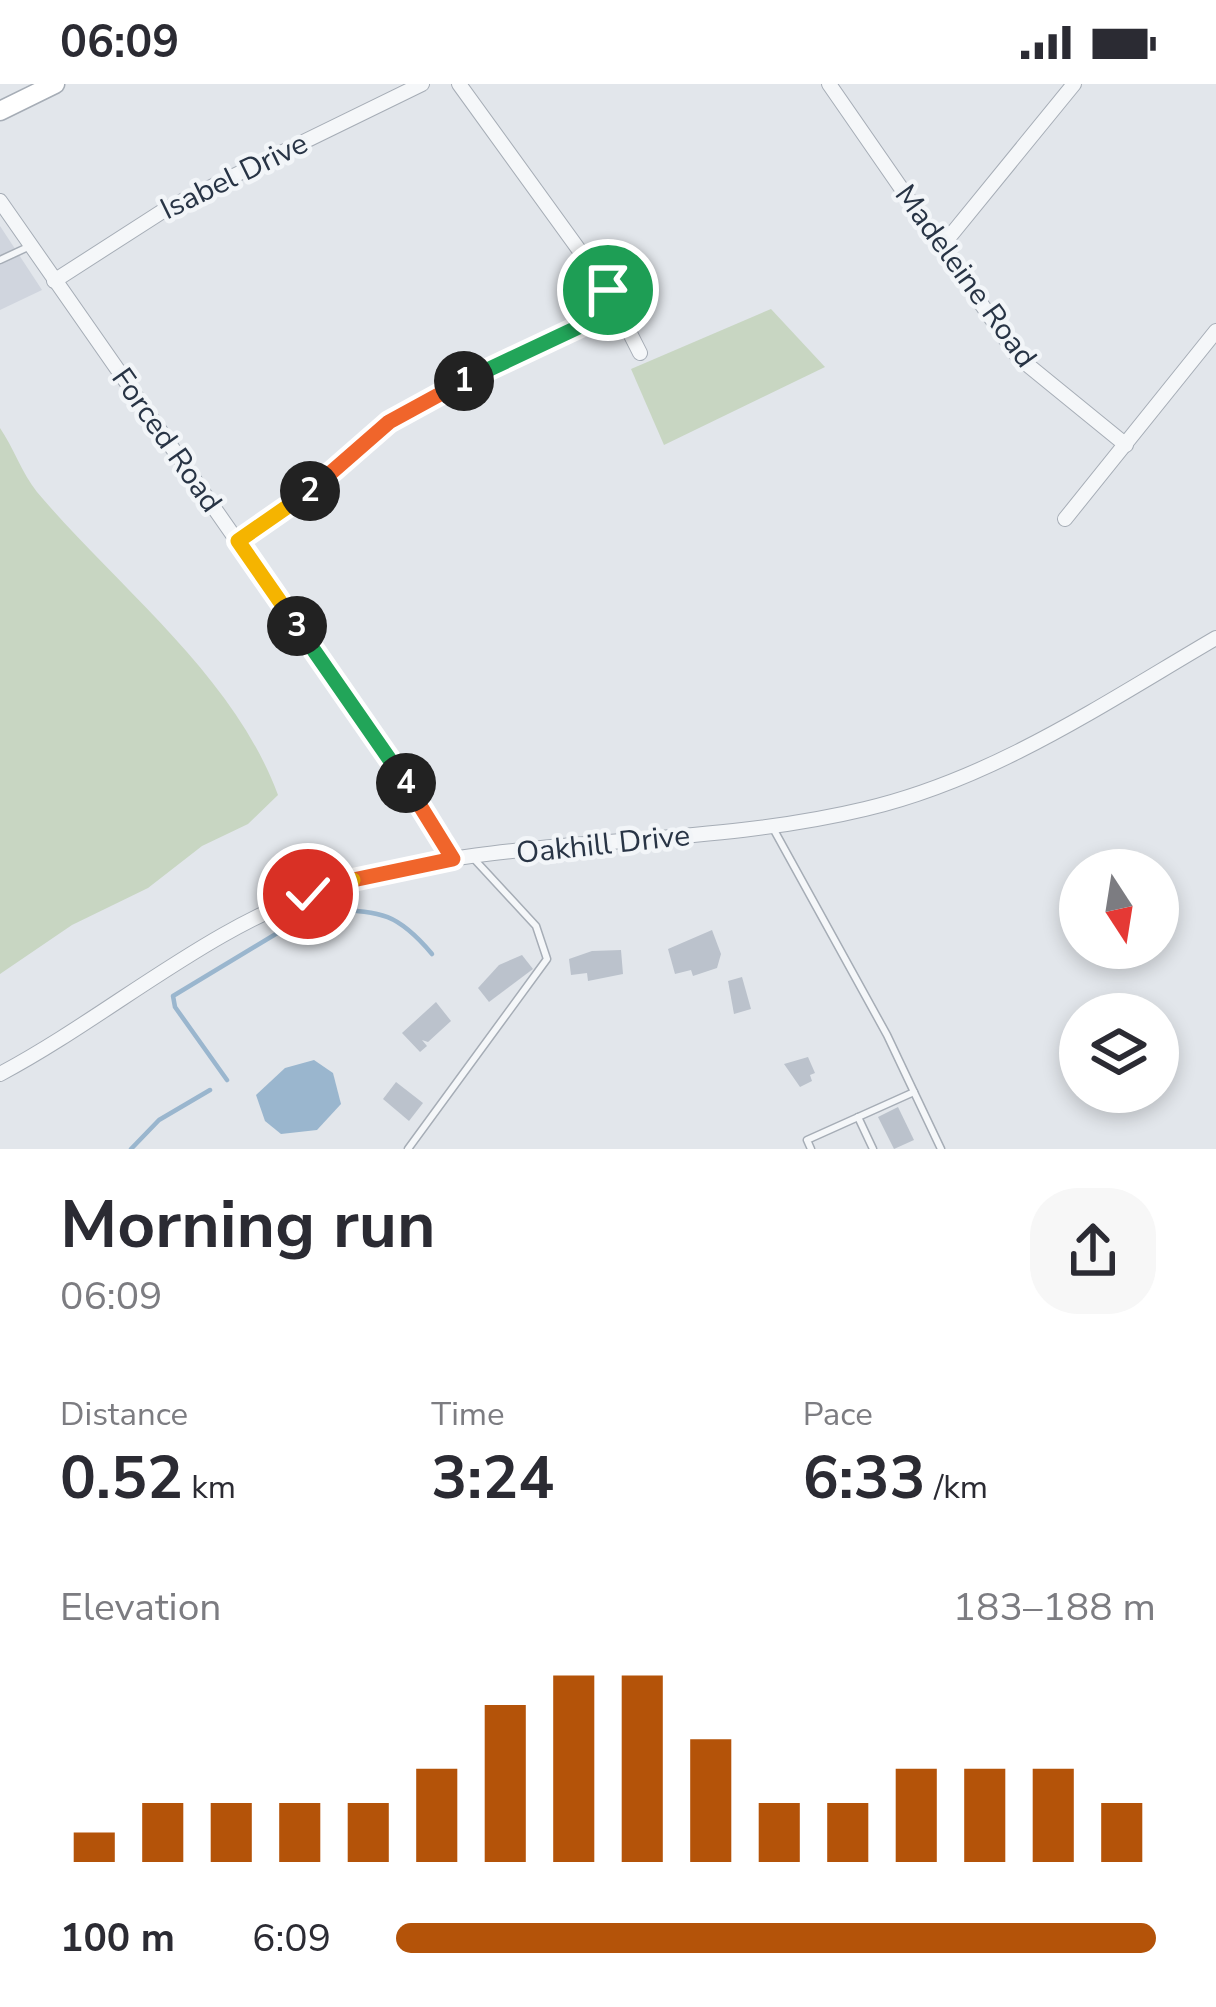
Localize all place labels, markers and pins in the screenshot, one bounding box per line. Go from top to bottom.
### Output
pin [557,239,659,341]
pin: 1 [434,351,494,411]
pin: 2 [280,461,340,521]
pin: 3 [267,596,327,656]
pin: 4 [376,753,436,813]
pin [257,843,359,945]

